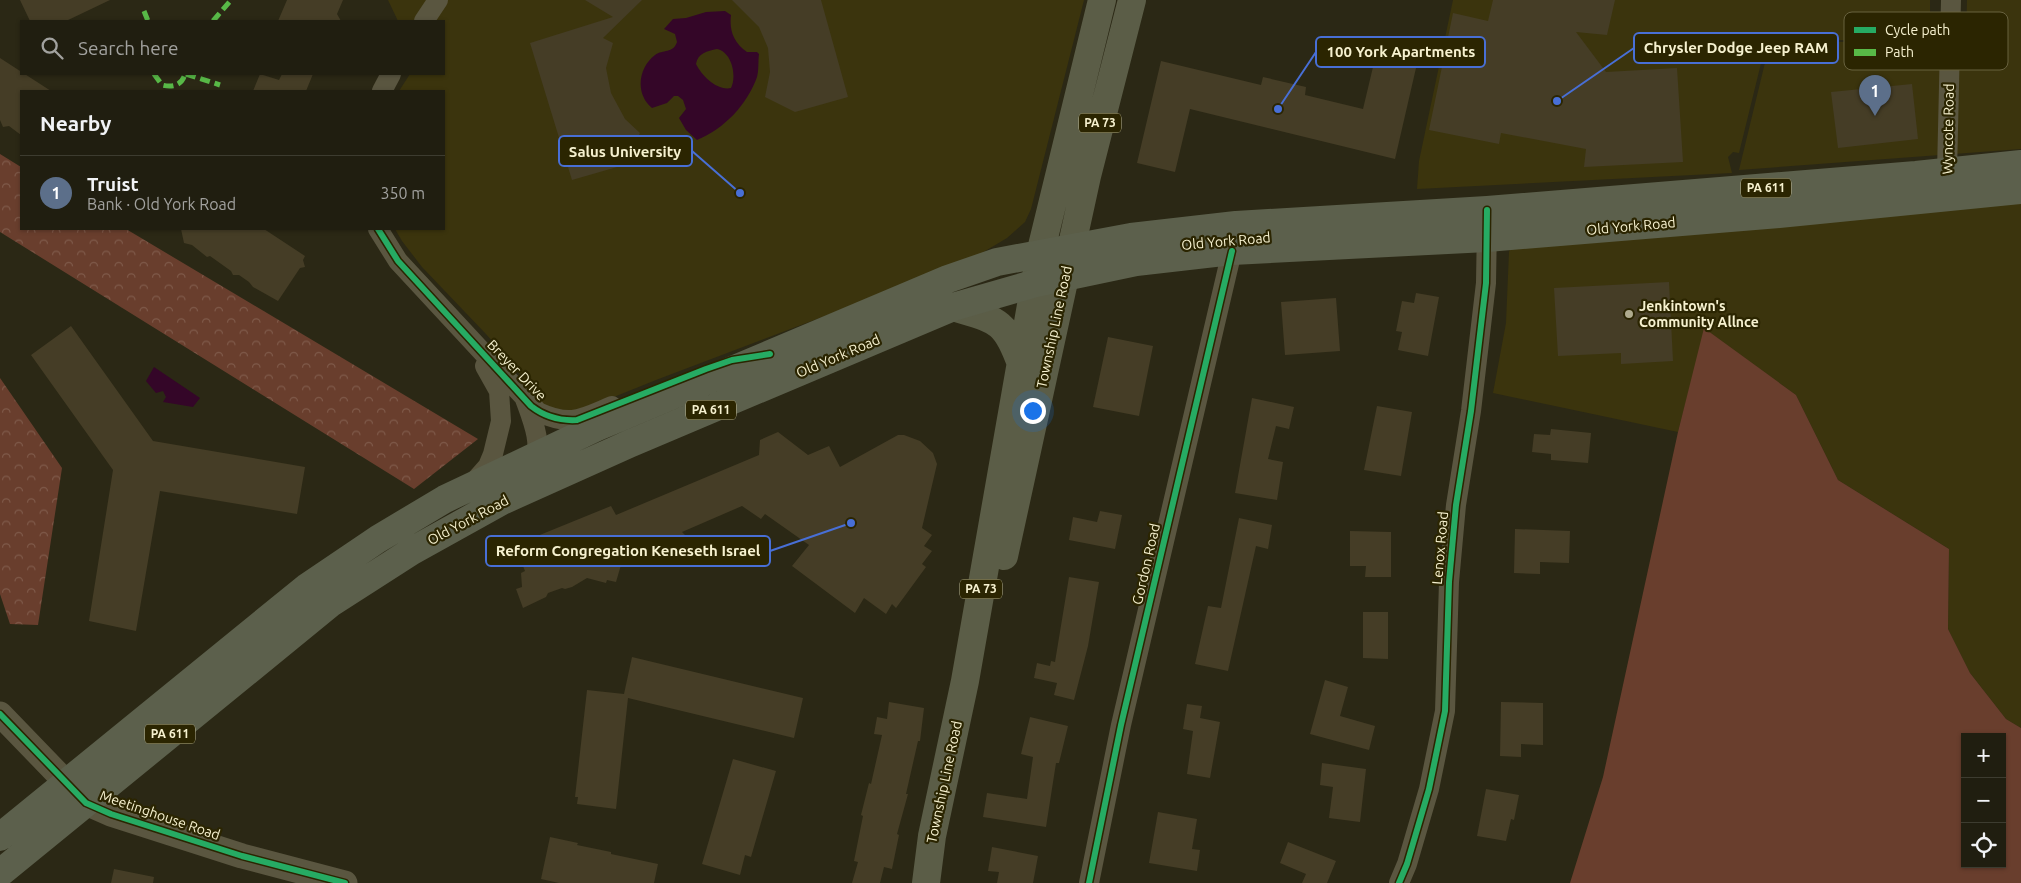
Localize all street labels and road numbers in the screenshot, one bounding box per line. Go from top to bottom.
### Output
street label: Wyncote Road [1939,83,1957,175]
road number: PA 73 [1079,114,1121,132]
road number: PA 611 [1741,178,1791,198]
street label: Old York Road [1586,214,1676,238]
street label: Old York Road [1181,229,1271,253]
street label: Township Line Road [1033,264,1075,390]
street label: Old York Road [794,331,882,381]
street label: Breyer Drive [484,336,550,404]
road number: PA 611 [686,400,736,420]
street label: Old York Road [425,492,511,548]
street label: Lenox Road [1429,511,1451,585]
street label: Gordon Road [1129,522,1163,606]
road number: PA 73 [960,580,1002,598]
street label: Township Line Road [923,719,965,845]
road number: PA 611 [145,724,195,744]
street label: Meetinghouse Road [98,787,222,843]

